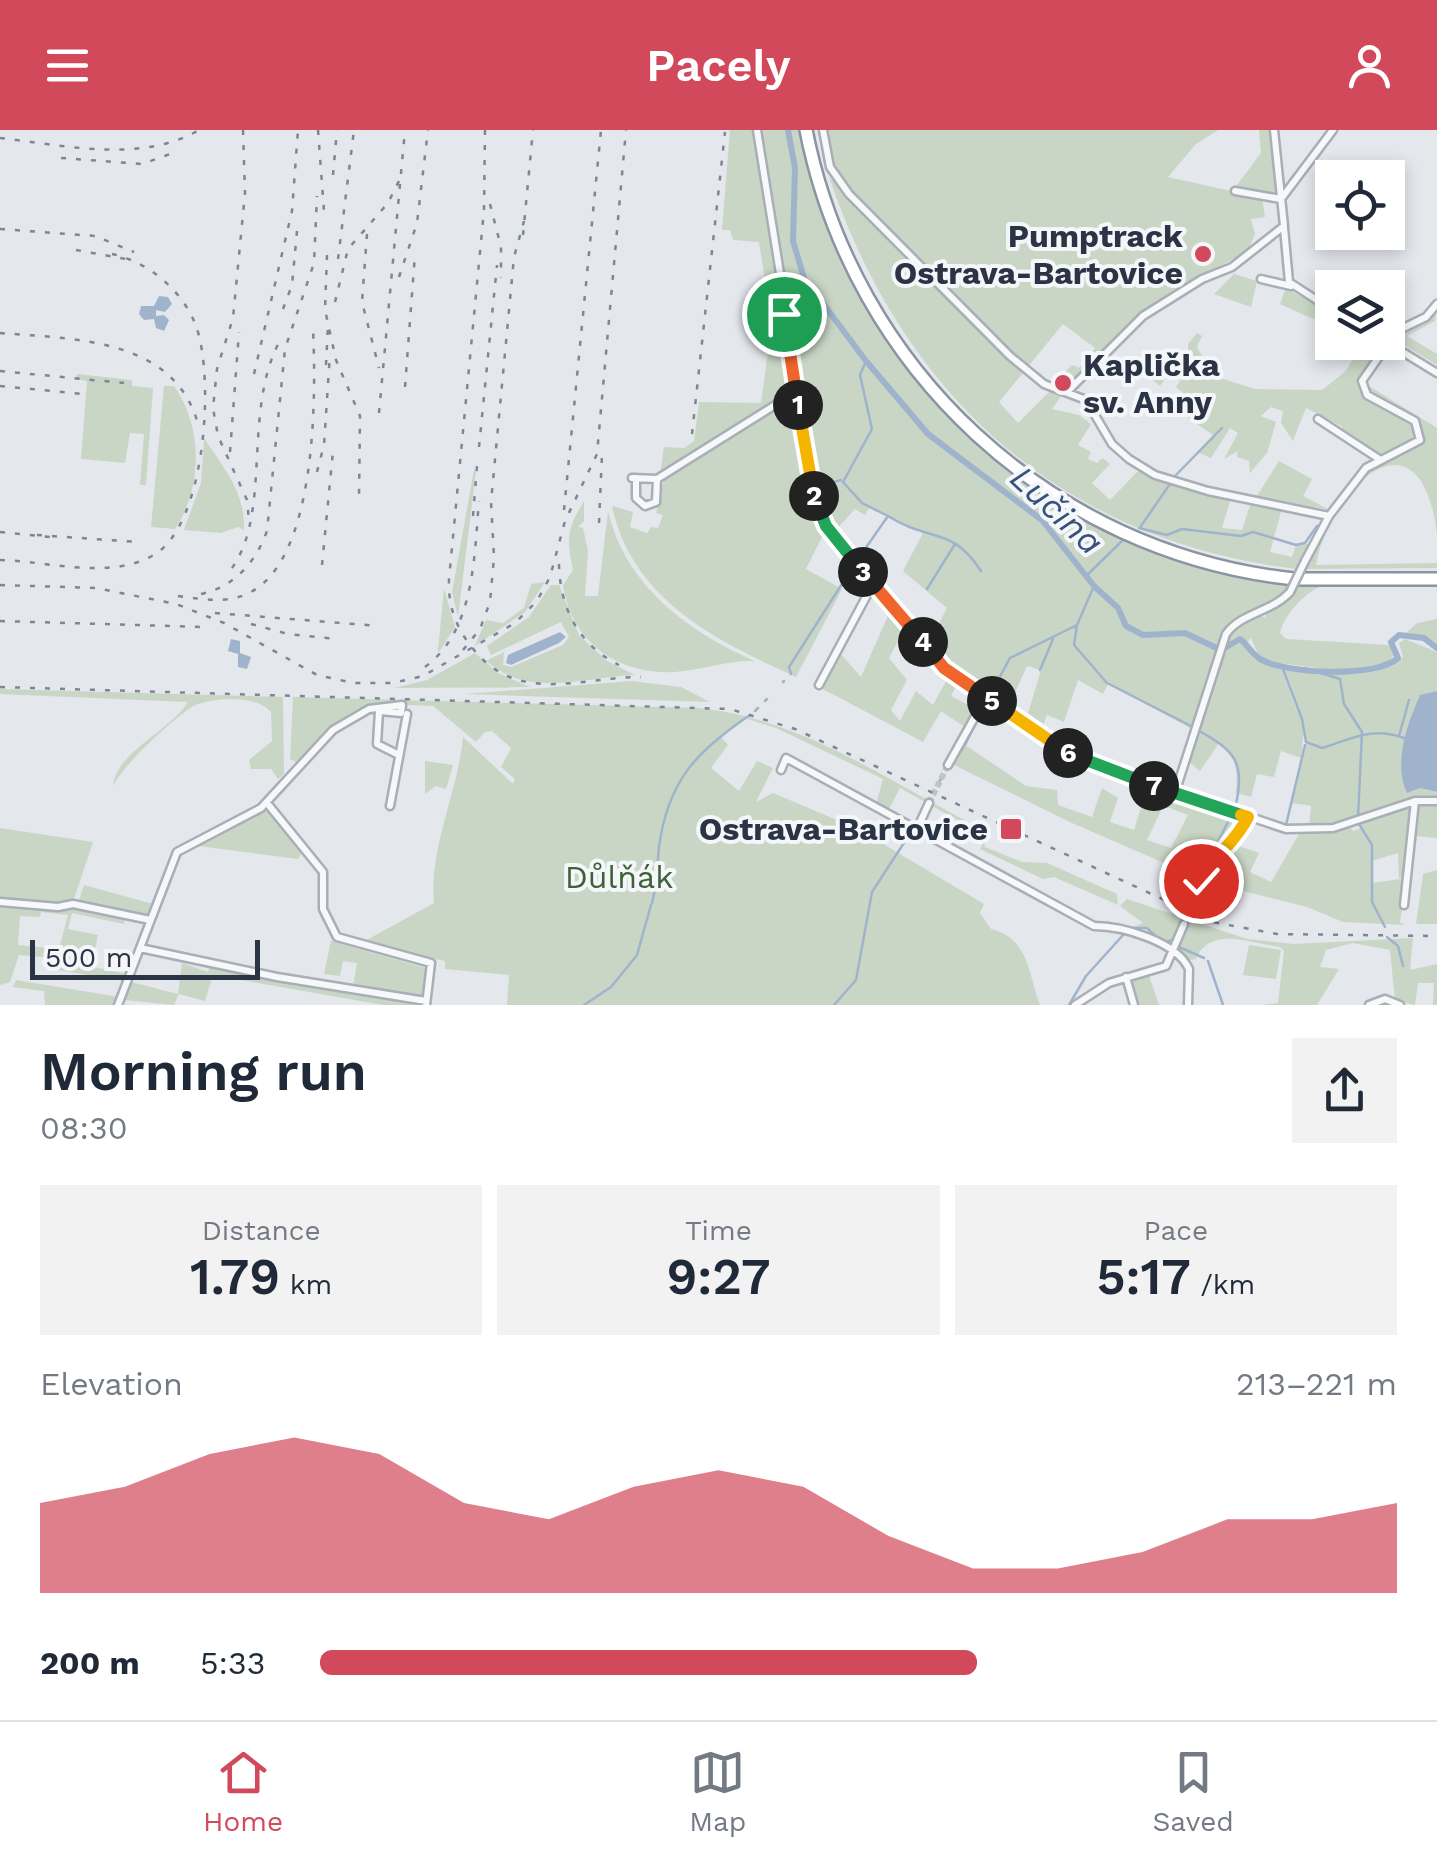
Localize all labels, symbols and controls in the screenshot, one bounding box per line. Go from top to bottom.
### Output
icon: menu [40,38,95,93]
icon: person [1342,38,1397,93]
text: Pacely [646,39,791,92]
map controls [1315,160,1405,360]
button: locate [1315,160,1405,250]
place label: Pumptrack Ostrava-Bartovice [894,217,1183,292]
marker: Pumptrack Ostrava-Bartovice [1192,243,1214,265]
button: layers [1315,270,1405,360]
pin [742,272,827,357]
icon: arrive [757,287,812,342]
place label: Kaplička sv. Anny [1083,346,1220,421]
marker: Kaplička sv. Anny [1052,372,1074,394]
pin: 1 [773,380,823,430]
text: 1 [792,388,804,421]
water label: Lučina [1002,457,1112,563]
pin: 2 [789,471,839,521]
text: 2 [806,479,822,512]
pin: 3 [838,547,888,597]
text: 3 [855,555,871,588]
pin: 4 [898,617,948,667]
text: 4 [914,625,932,658]
pin: 5 [967,676,1017,726]
text: 5 [984,684,1000,717]
pin: 6 [1043,728,1093,778]
text: 6 [1059,736,1077,769]
pin: 7 [1129,761,1179,811]
text: 7 [1145,769,1163,802]
place label: Ostrava-Bartovice [699,810,988,848]
marker: Ostrava-Bartovice [998,816,1024,842]
pin [1159,839,1244,924]
icon: check [1174,854,1229,909]
park label: Důlňák [565,858,673,896]
scale bar [30,935,260,980]
text: 500 m [45,941,132,974]
button: share [1292,1038,1397,1143]
text: Morning run [40,1039,367,1103]
text: 08:30 [40,1109,128,1147]
text: Distance [202,1214,321,1247]
text: Time [685,1214,752,1247]
text: Pace [1143,1214,1208,1247]
text: 1.79 [190,1247,280,1306]
text: 9:27 [666,1247,771,1306]
text: 5:17 [1096,1247,1191,1306]
text: km [280,1268,332,1301]
text: /km [1191,1268,1255,1301]
text: Elevation [40,1365,183,1403]
text: 213–221 m [1236,1365,1397,1403]
text: 200 m [40,1644,140,1682]
text: 5:33 [200,1644,265,1682]
tab: Home [203,1745,283,1838]
tab: Map [689,1745,746,1838]
tab: Saved [1153,1745,1234,1838]

